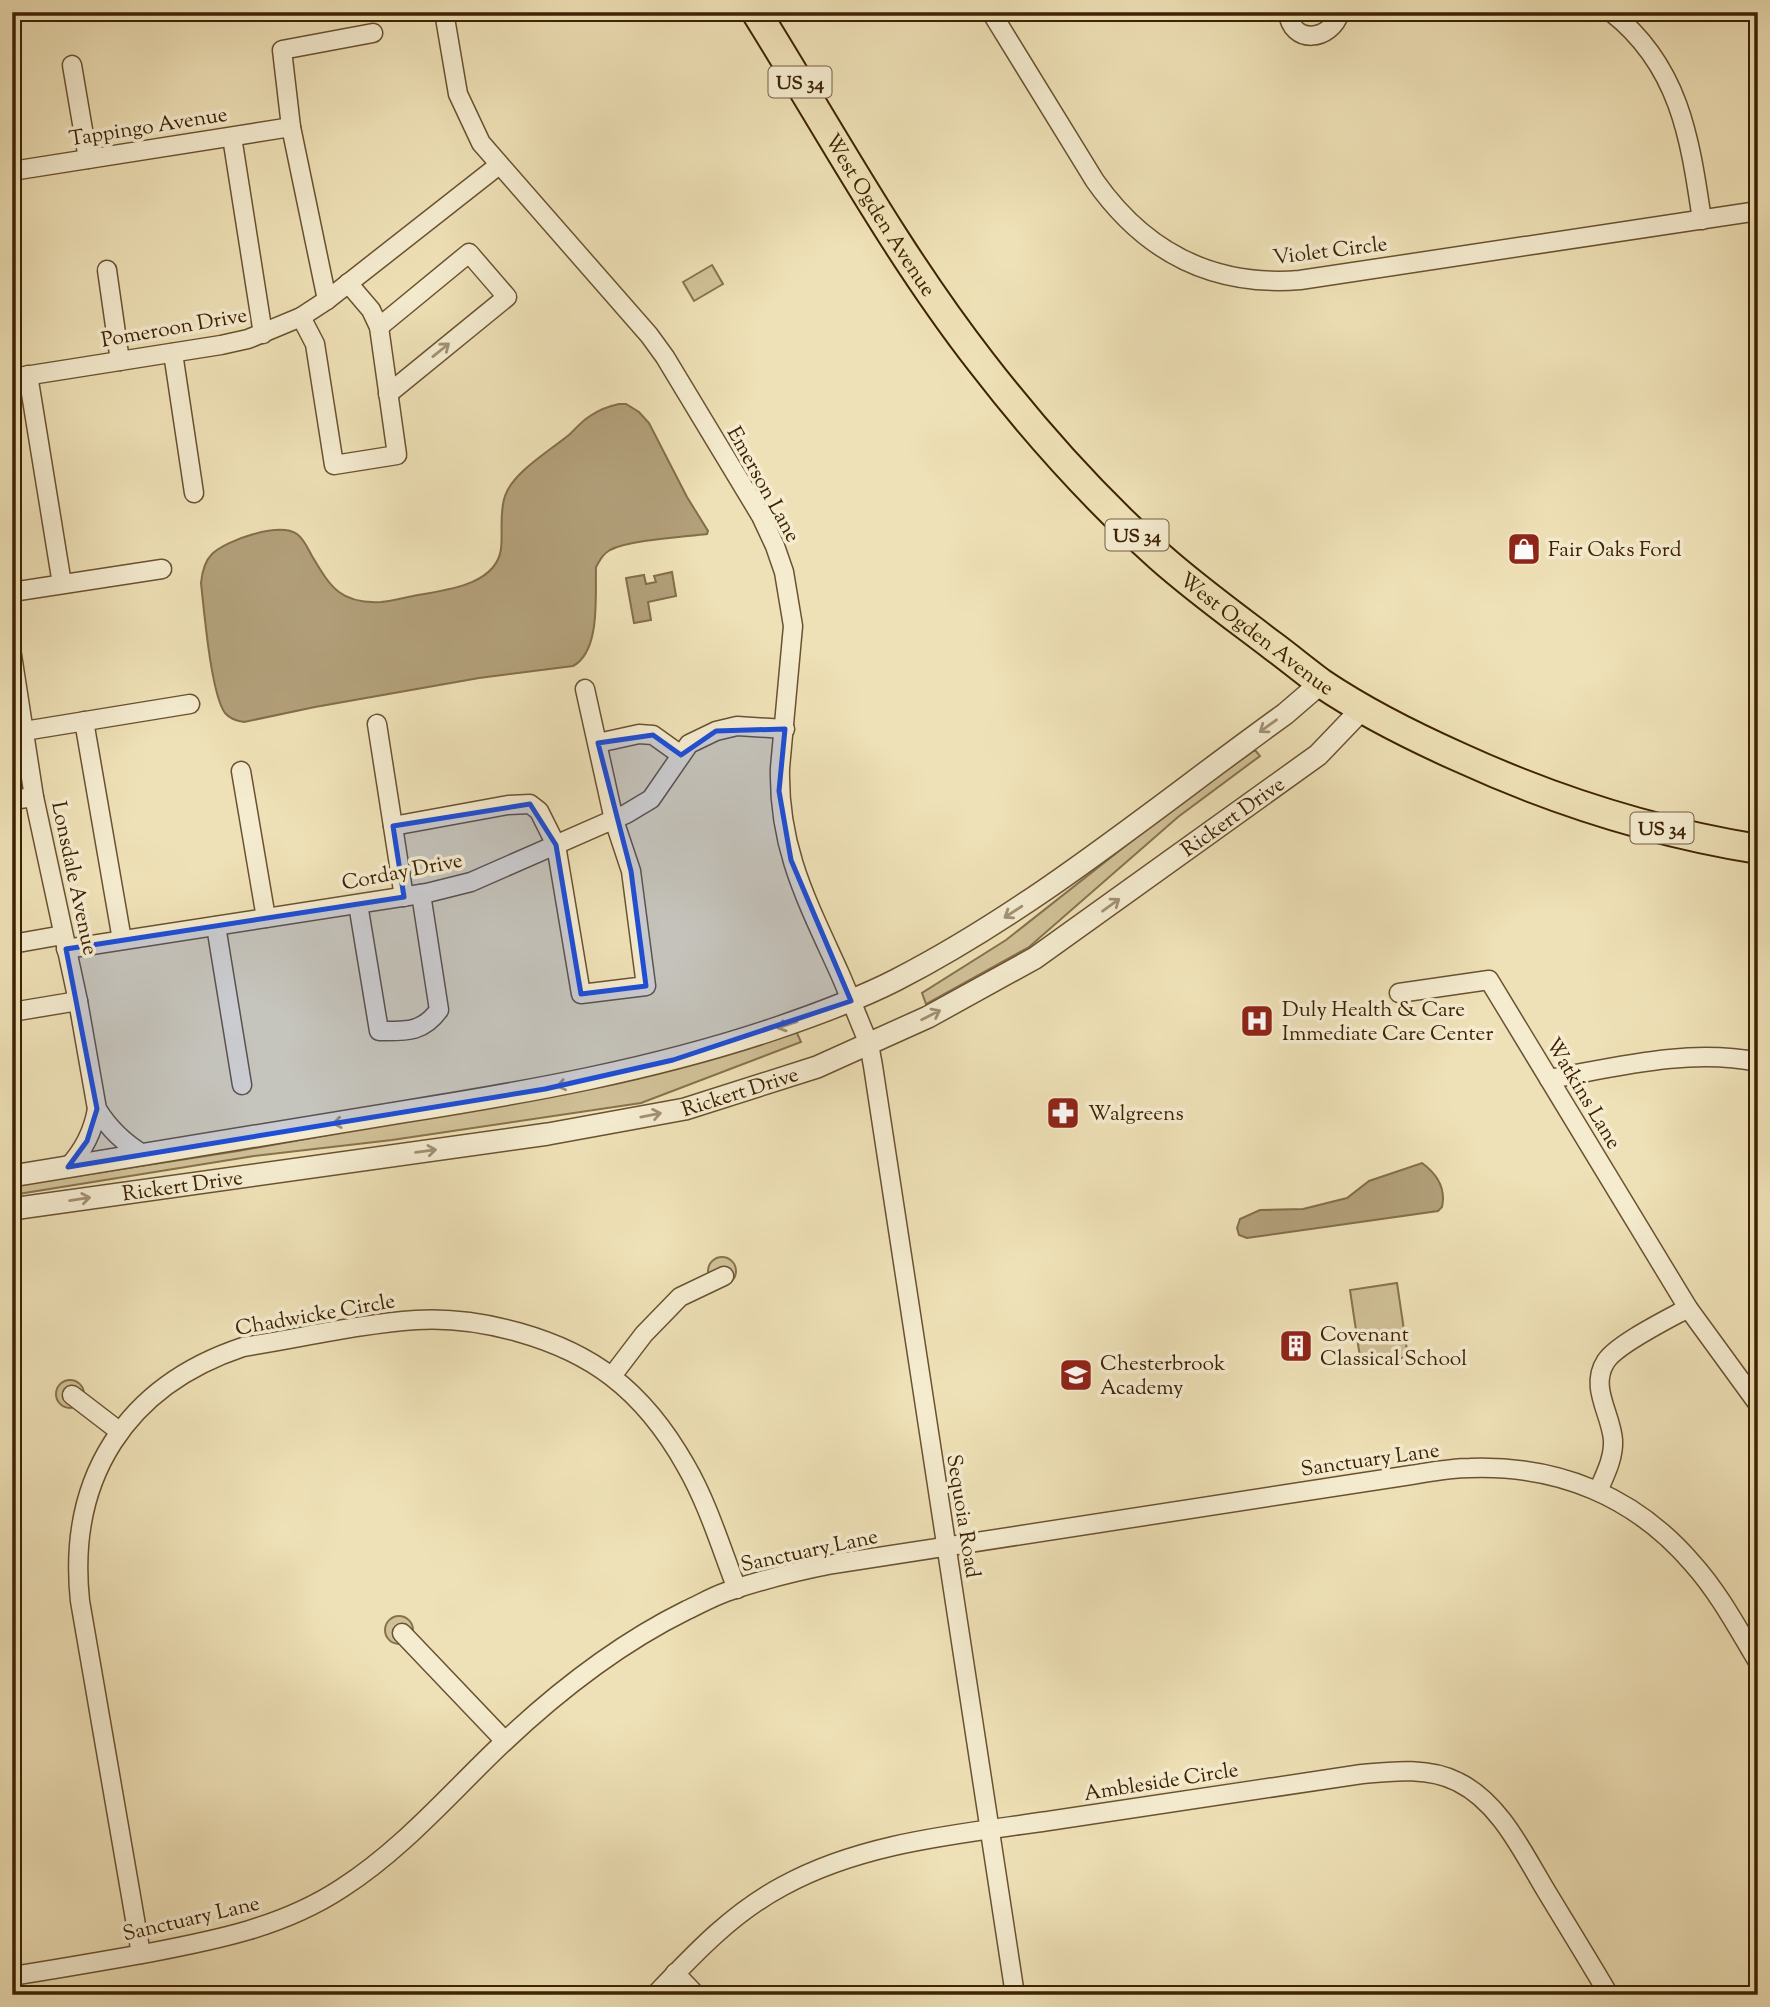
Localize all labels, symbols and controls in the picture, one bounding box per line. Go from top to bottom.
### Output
road number: US 34 [768,66,832,97]
street label: Tappingo Avenue [67,101,230,155]
street label: West Ogden Avenue [816,129,942,303]
street label: Violet Circle [1271,230,1389,274]
street label: Pomeroon Drive [99,301,250,357]
one-way arrow [432,343,450,358]
street label: Emerson Lane [718,422,807,548]
road number: US 34 [1106,520,1168,550]
shop icon: Fair Oaks Ford [1505,530,1543,568]
place label: Fair Oaks Ford [1548,536,1682,566]
street label: West Ogden Avenue [1172,566,1339,704]
one-way arrow [1259,719,1278,733]
street label: Rickert Drive [1176,770,1292,865]
street label: Lonsdale Avenue [42,799,104,958]
road number: US 34 [1630,813,1694,844]
street label: Corday Drive [339,847,465,899]
one-way arrow [1101,898,1120,913]
one-way arrow [1004,905,1024,919]
place label: Duly Health & Care Immediate Care Center [1282,996,1493,1050]
hospital icon: Duly Health & Care Immediate Care Center [1238,1002,1276,1040]
one-way arrow [920,1008,941,1022]
one-way arrow [776,1020,798,1032]
street label: Watkins Lane [1537,1032,1627,1156]
street label: Rickert Drive [678,1061,803,1126]
one-way arrow [556,1077,579,1091]
pharmacy icon: Walgreens [1044,1094,1082,1132]
place label: Walgreens [1088,1100,1184,1130]
one-way arrow [639,1108,662,1121]
one-way arrow [332,1116,355,1129]
one-way arrow [415,1144,437,1157]
street label: Rickert Drive [120,1164,245,1210]
one-way arrow [68,1192,91,1205]
street label: Chadwicke Circle [233,1287,398,1345]
place label: Covenant Classical School [1320,1321,1467,1375]
building icon: Covenant Classical School [1277,1327,1315,1365]
place label: Chesterbrook Academy [1100,1350,1226,1404]
school or university icon: Chesterbrook Academy [1057,1356,1095,1394]
street label: Sanctuary Lane [1299,1436,1441,1486]
street label: Sequoia Road [937,1452,987,1580]
street label: Sanctuary Lane [738,1523,881,1581]
street label: Ambleside Circle [1082,1756,1241,1810]
street label: Sanctuary Lane [120,1890,263,1950]

